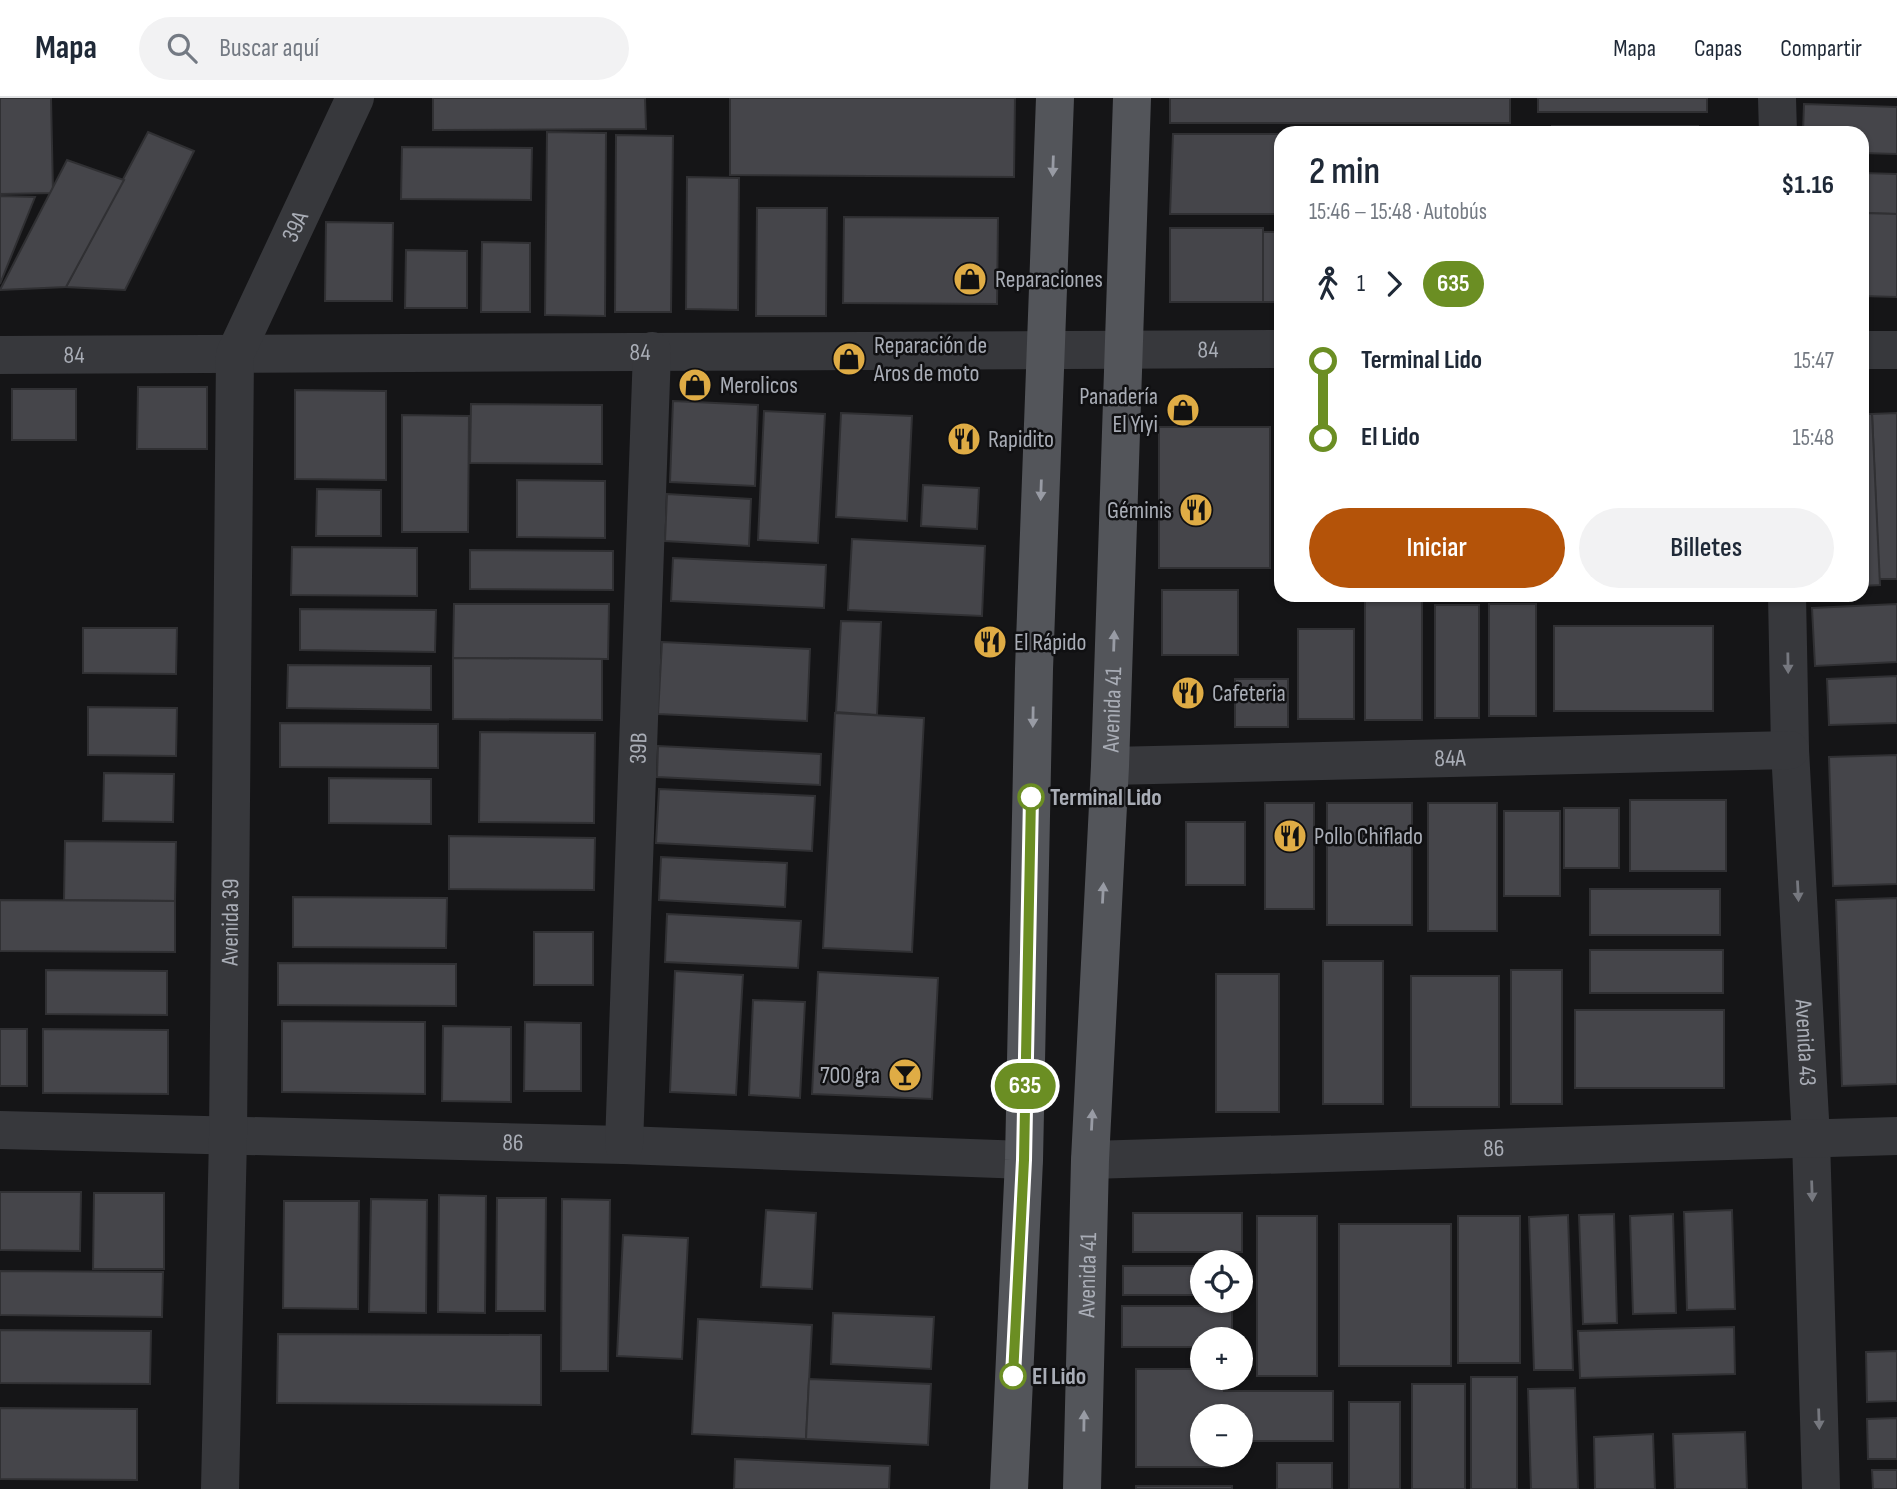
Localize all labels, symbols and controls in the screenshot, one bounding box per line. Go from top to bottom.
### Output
search box [139,17,629,80]
text: Mapa [35,28,97,68]
icon: search [163,29,201,67]
text: Buscar aquí [219,33,319,64]
text: Mapa [1613,34,1656,63]
text: Capas [1694,34,1742,63]
text: Compartir [1780,34,1862,63]
text: 2 min [1309,149,1380,194]
one-way arrow [1047,155,1058,177]
text: $1.16 [1781,170,1834,201]
text: 15:46 – 15:48 · Autobús [1309,198,1487,226]
street label: 39A [276,206,315,247]
shop icon: Reparaciones [951,260,989,298]
place label: Reparaciones [995,265,1103,294]
icon: walk [1309,265,1347,303]
icon: forward [1375,265,1413,303]
text: 635 [1437,269,1470,298]
text: 1 [1357,270,1365,298]
place label: Reparación de Aros de moto [873,331,987,388]
street label: 84 [1197,335,1219,364]
street label: 84 [629,338,651,367]
shop icon: Reparación de Aros de moto [830,340,868,378]
street label: 84 [63,341,85,370]
text: Terminal Lido [1361,345,1482,376]
text: 15:47 [1794,347,1834,375]
shop icon: Merolicos [676,366,714,404]
place label: Merolicos [720,371,798,400]
place label: Panadería El Yiyi [1079,382,1158,439]
shop icon: Panadería El Yiyi [1164,391,1202,429]
restaurant icon: Rapidito [945,420,983,458]
text: El Lido [1361,422,1420,453]
text: 15:48 [1793,424,1834,452]
place label: Rapidito [988,425,1054,454]
one-way arrow [1035,479,1046,501]
restaurant icon: Géminis [1177,491,1215,529]
place label: Géminis [1107,496,1172,525]
button: Iniciar [1309,508,1565,588]
button: Billetes [1579,508,1834,588]
restaurant icon: El Rápido [971,623,1009,661]
place label: El Rápido [1014,628,1087,657]
one-way arrow [1109,630,1120,652]
one-way arrow [1783,652,1794,674]
street label: Avenida 41 [1096,666,1128,754]
restaurant icon: Cafeteria [1169,674,1207,712]
place label: Cafeteria [1212,679,1286,708]
one-way arrow [1027,707,1039,729]
street label: 39B [623,732,654,764]
street label: 84A [1434,744,1467,773]
place label: Terminal Lido [1050,783,1162,812]
marker: Terminal Lido [1018,784,1044,810]
restaurant icon: Pollo Chiflado [1271,817,1309,855]
place label: Pollo Chiflado [1314,822,1423,851]
street label: Avenida 39 [216,878,245,967]
one-way arrow [1792,880,1803,902]
one-way arrow [1098,881,1109,903]
street label: Avenida 43 [1788,997,1822,1087]
bar icon: 700 gra [886,1056,924,1094]
place label: 700 gra [820,1061,880,1090]
line badge: 635 [985,1063,1065,1109]
text: 635 [1009,1071,1041,1100]
one-way arrow [1087,1109,1098,1131]
street label: 86 [502,1128,524,1158]
street label: 86 [1483,1134,1505,1163]
one-way arrow [1807,1180,1818,1202]
street label: Avenida 41 [1072,1232,1103,1319]
map controls [1190,1250,1253,1467]
button: locate [1190,1250,1253,1313]
button: + [1190,1327,1253,1390]
place label: El Lido [1032,1362,1086,1391]
marker: El Lido [1000,1363,1026,1389]
button: − [1190,1404,1253,1467]
one-way arrow [1813,1408,1824,1430]
one-way arrow [1078,1410,1089,1432]

